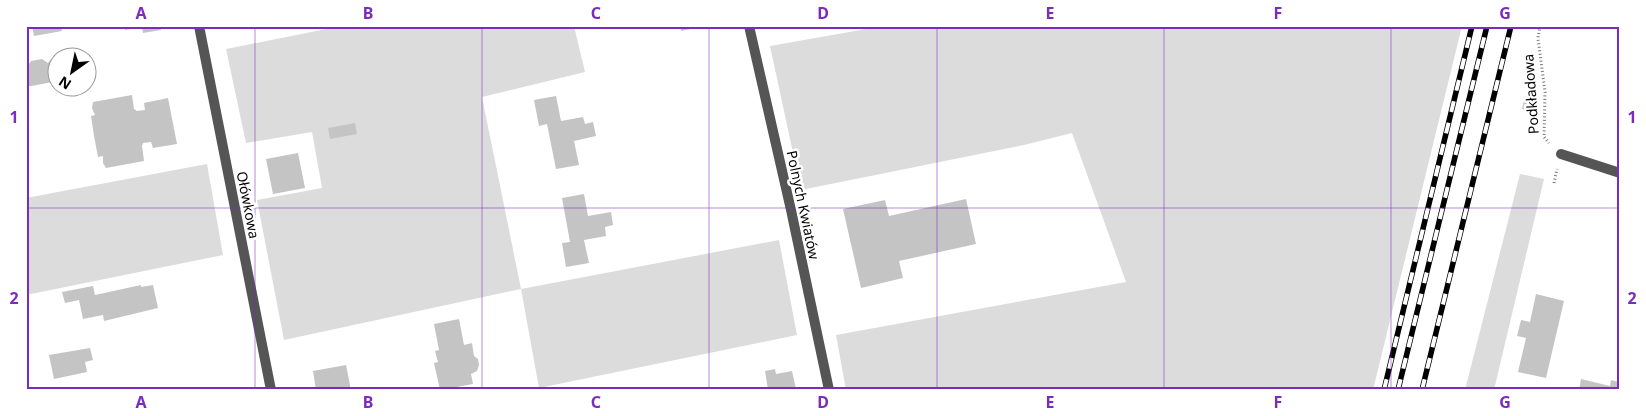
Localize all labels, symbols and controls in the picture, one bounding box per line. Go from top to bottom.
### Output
text: A [135,2,147,24]
text: B [363,2,373,24]
text: C [591,2,601,24]
text: D [817,2,829,24]
text: E [1046,2,1055,24]
text: F [1274,2,1282,24]
text: G [1499,2,1511,24]
north arrow [48,48,98,98]
street label: Podkładowa [1518,53,1543,135]
text: N [55,72,75,94]
text: 1 [9,106,19,128]
text: 1 [1627,106,1637,128]
street label: Polnych Kwiatów [783,149,824,261]
street label: Ołówkowa [233,170,264,240]
text: 2 [9,287,19,309]
text: 2 [1627,287,1637,309]
text: A [135,391,147,413]
text: B [363,391,373,413]
text: C [591,391,601,413]
text: D [817,391,829,413]
text: E [1046,391,1055,413]
text: F [1274,391,1282,413]
text: G [1499,391,1511,413]

